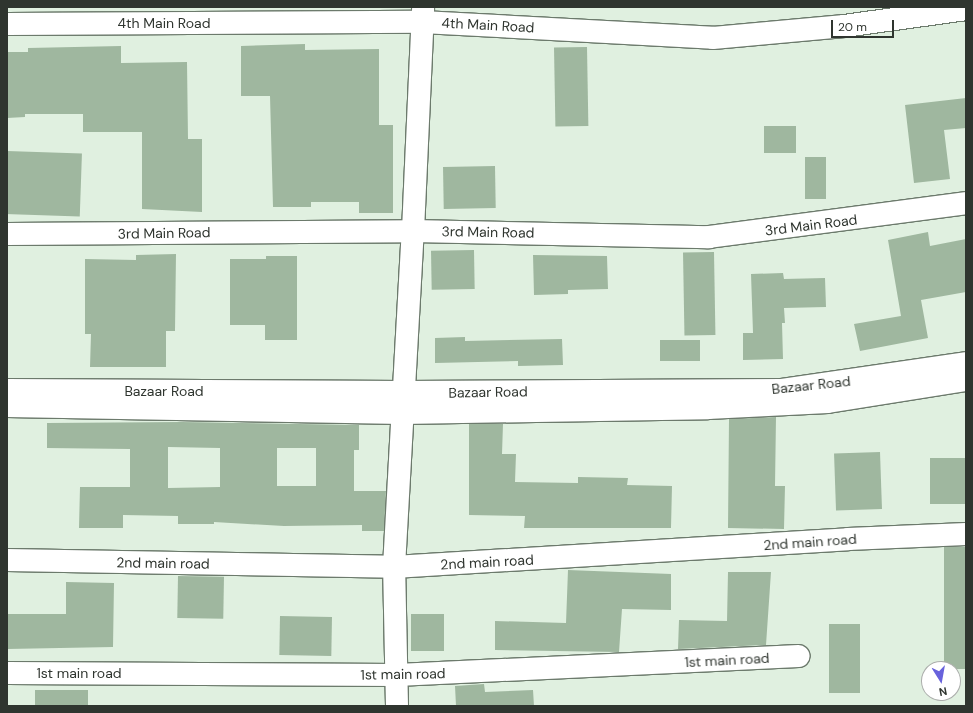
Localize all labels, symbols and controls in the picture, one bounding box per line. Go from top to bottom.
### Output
scale bar [833,12,896,38]
street label: 4th Main Road [441,14,535,36]
street label: 4th Main Road [118,15,210,31]
text: 20 m [838,19,867,35]
street label: 3rd Main Road [764,211,858,239]
street label: 3rd Main Road [441,223,535,241]
street label: 3rd Main Road [117,224,211,242]
street label: Bazaar Road [771,373,851,397]
street label: Bazaar Road [124,383,204,399]
street label: Bazaar Road [448,383,528,401]
street label: 2nd main road [763,530,857,554]
street label: 2nd main road [440,551,534,573]
street label: 2nd main road [116,554,210,572]
street label: 1st main road [684,649,770,671]
north arrow [921,661,961,701]
street label: 1st main road [36,665,122,681]
street label: 1st main road [360,665,446,683]
text: N [938,684,948,699]

